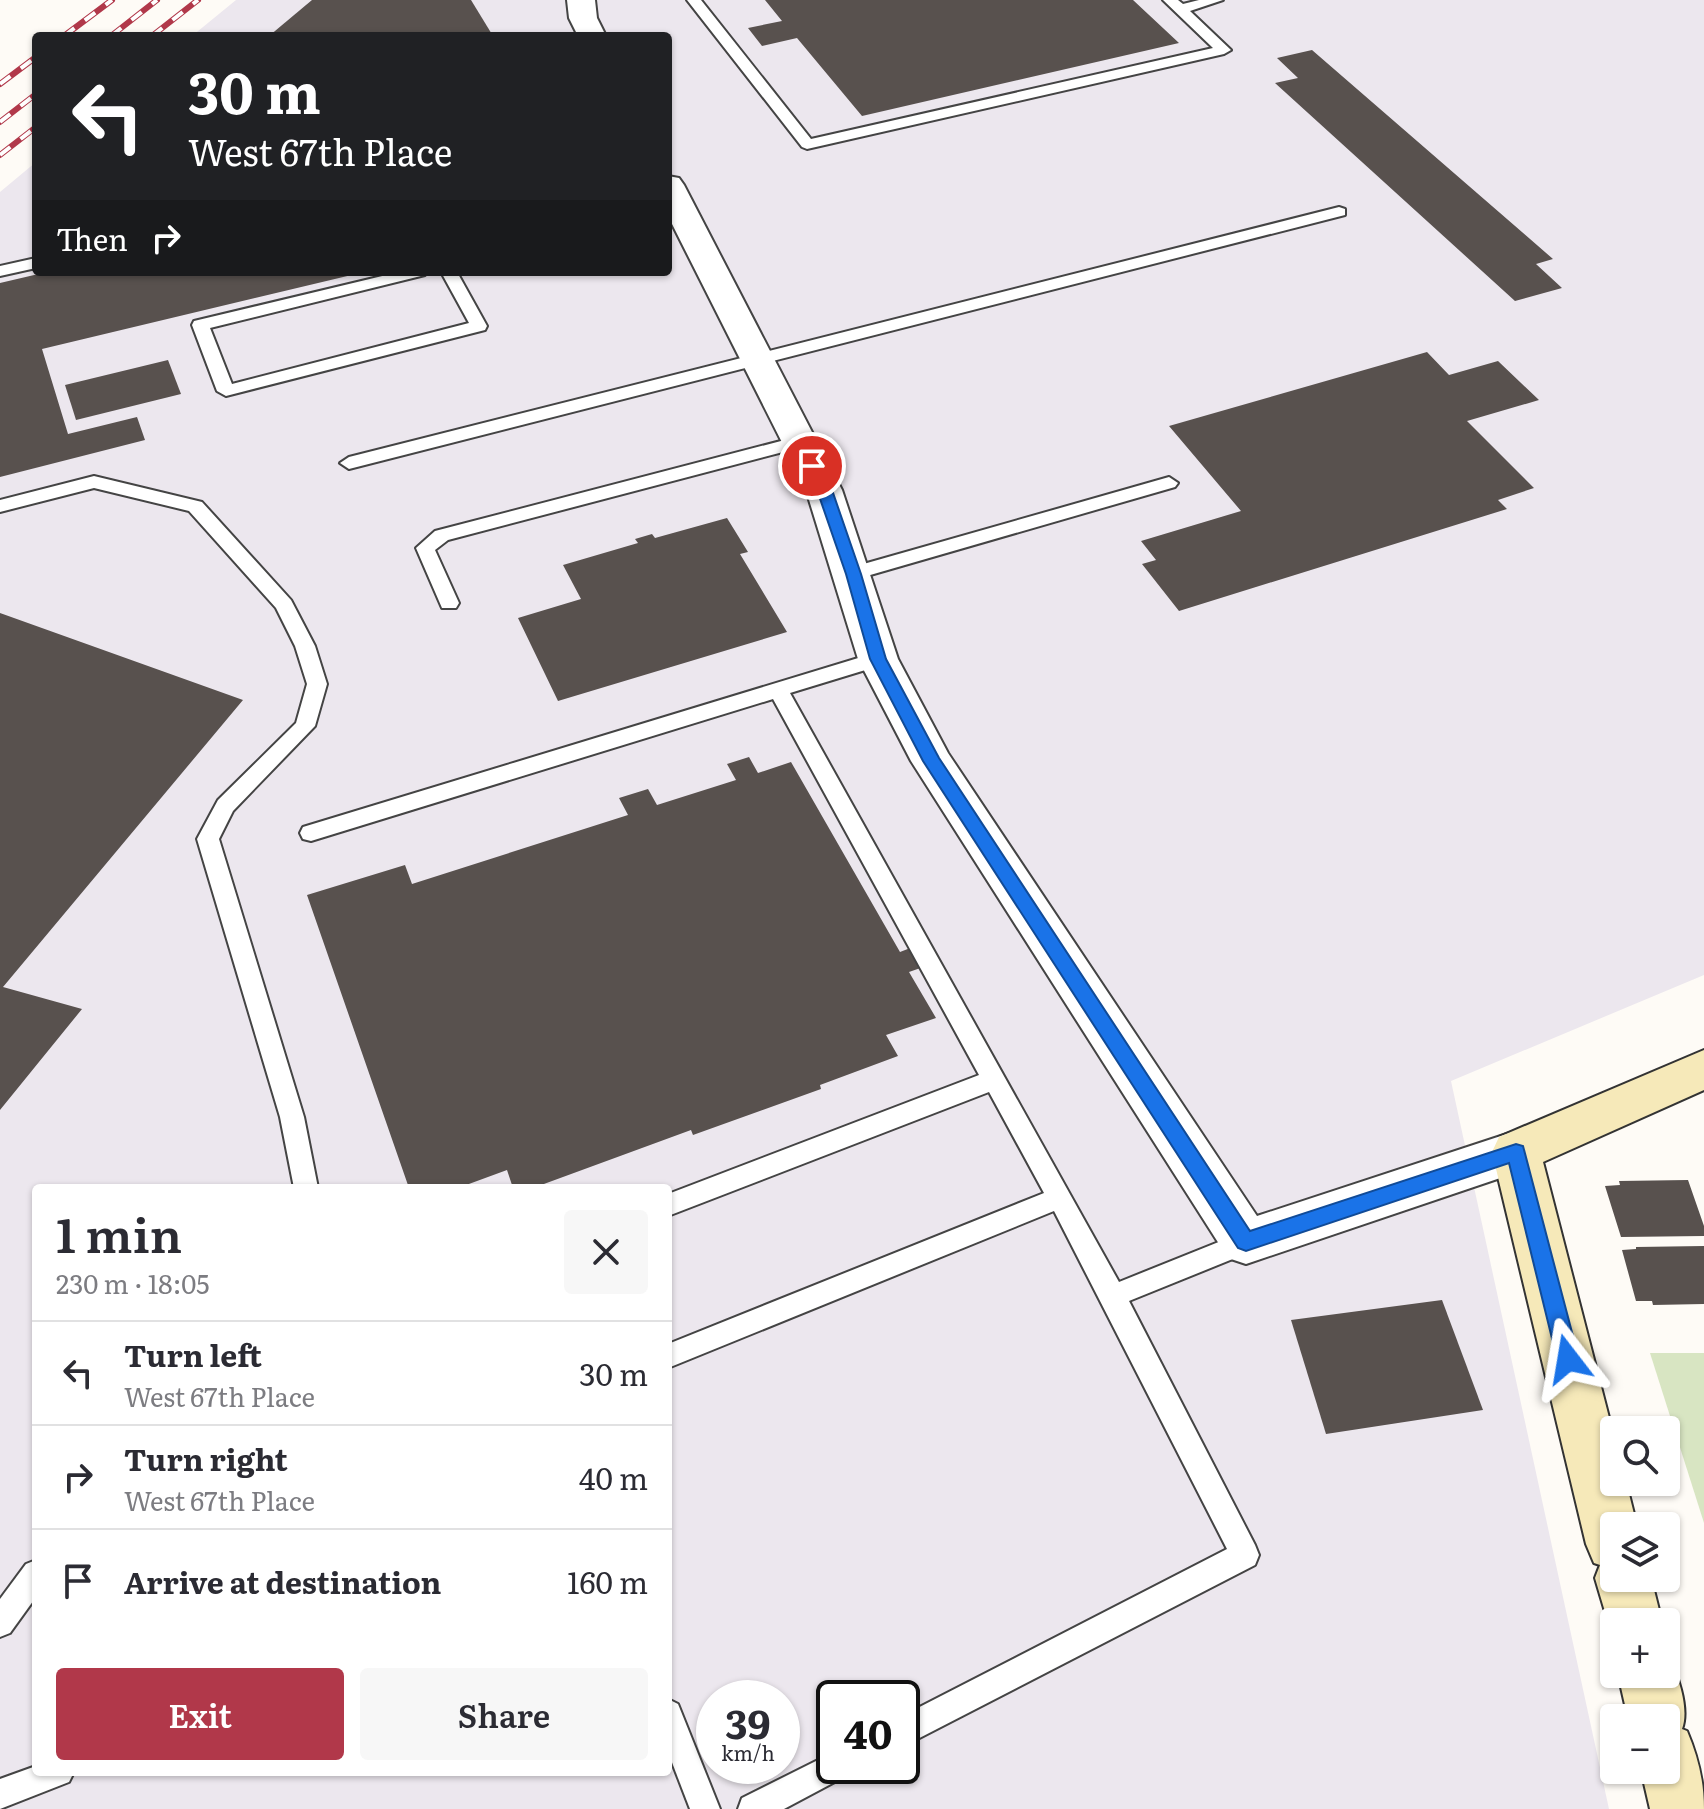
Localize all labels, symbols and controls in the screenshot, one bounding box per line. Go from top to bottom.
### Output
text: 30 m [188,48,321,131]
icon: left [56,64,160,168]
text: West 67th Place [188,124,452,177]
text: Then [56,216,128,260]
icon: right [144,216,188,260]
pin [778,432,846,500]
icon: arrive [790,444,834,488]
text: 1 min [56,1197,182,1268]
button: close [564,1210,648,1294]
text: 230 m · 18:05 [56,1263,210,1302]
position arrow [1526,1317,1610,1401]
text: Turn left [124,1332,262,1376]
icon: left [56,1351,100,1395]
text: 30 m [579,1351,648,1395]
text: West 67th Place [124,1376,315,1415]
map controls [1600,1416,1680,1784]
button: search [1600,1416,1680,1496]
text: Turn right [124,1436,288,1480]
icon: right [56,1455,100,1499]
text: 40 m [579,1455,648,1499]
text: West 67th Place [124,1480,315,1519]
button: layers [1600,1512,1680,1592]
icon: arrive [56,1559,100,1603]
text: Arrive at destination [124,1559,441,1603]
text: 160 m [567,1559,648,1603]
button: + [1600,1608,1680,1688]
button: Exit [56,1668,344,1760]
button: Share [360,1668,648,1760]
speed limit sign: 40 [816,1680,920,1784]
text: 39 [725,1692,771,1751]
button: − [1600,1704,1680,1784]
text: km/h [721,1737,775,1767]

